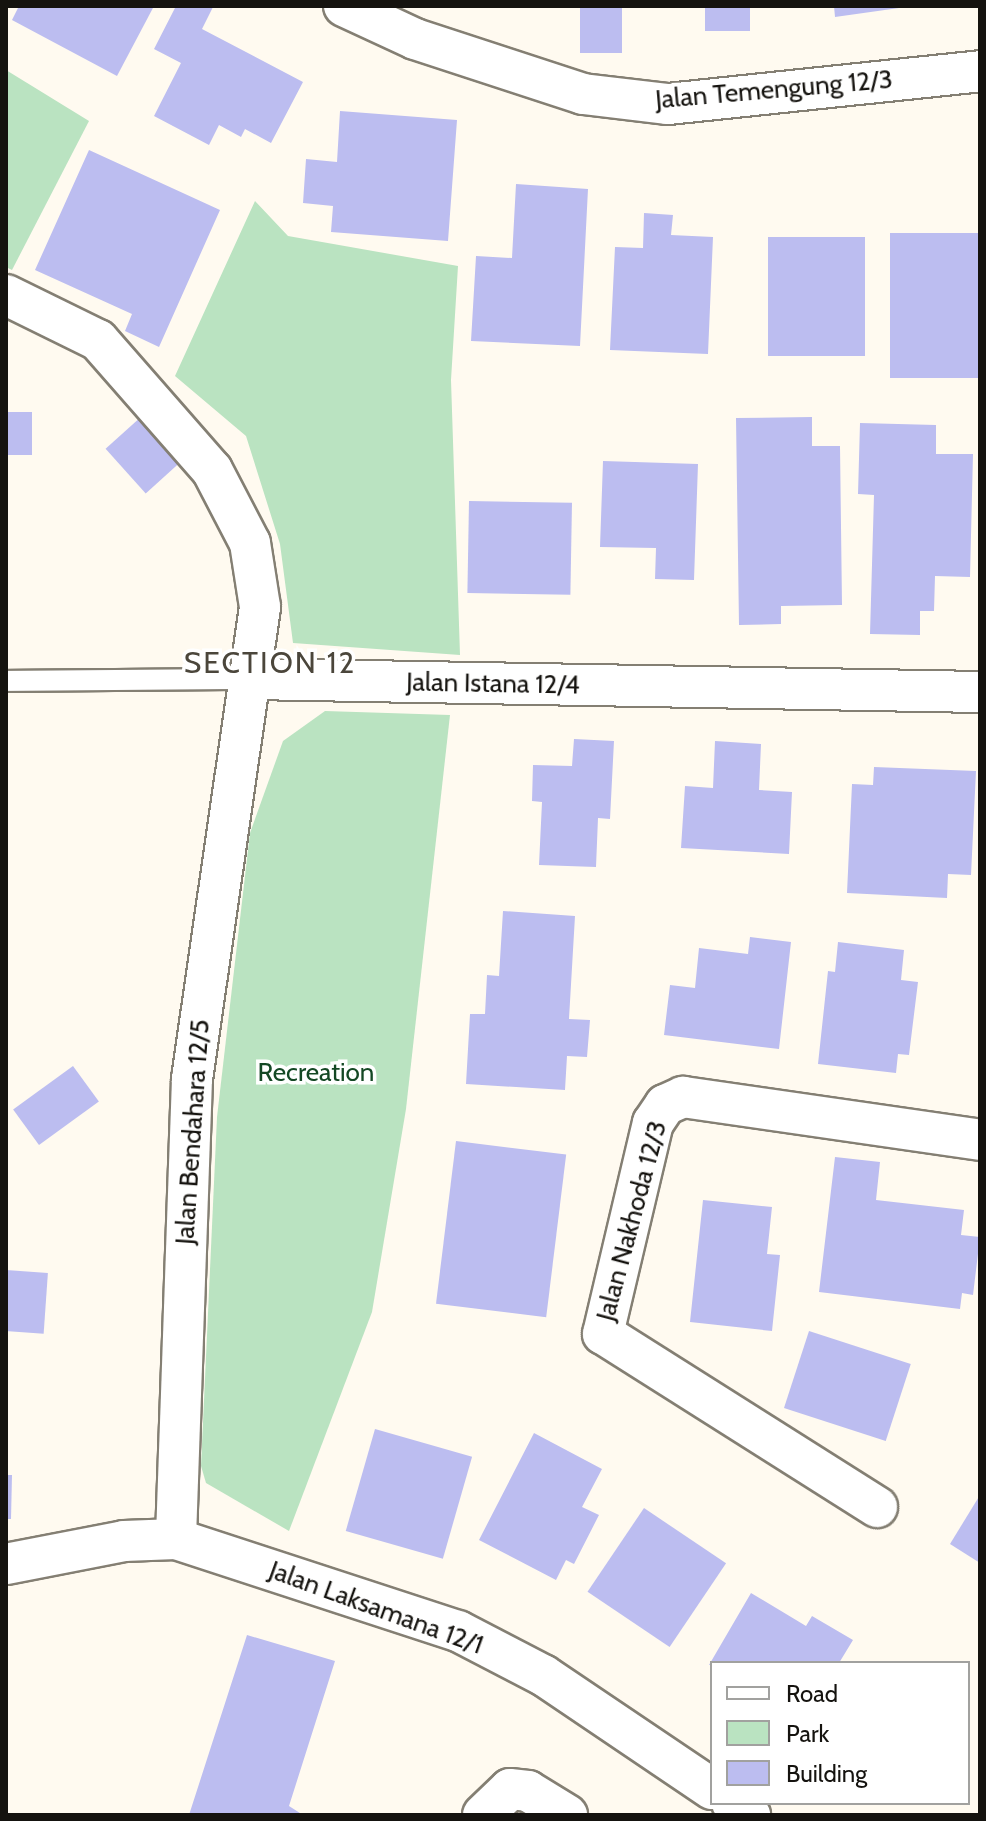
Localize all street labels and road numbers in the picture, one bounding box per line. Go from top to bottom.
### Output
street label: Jalan Temengung 12/3 [654,64,894,116]
street label: Jalan Istana 12/4 [406,667,580,701]
street label: Jalan Bendahara 12/5 [170,1018,216,1246]
street label: Jalan Nakhoda 12/3 [590,1118,674,1324]
street label: Jalan Laksamana 12/1 [265,1555,487,1661]

